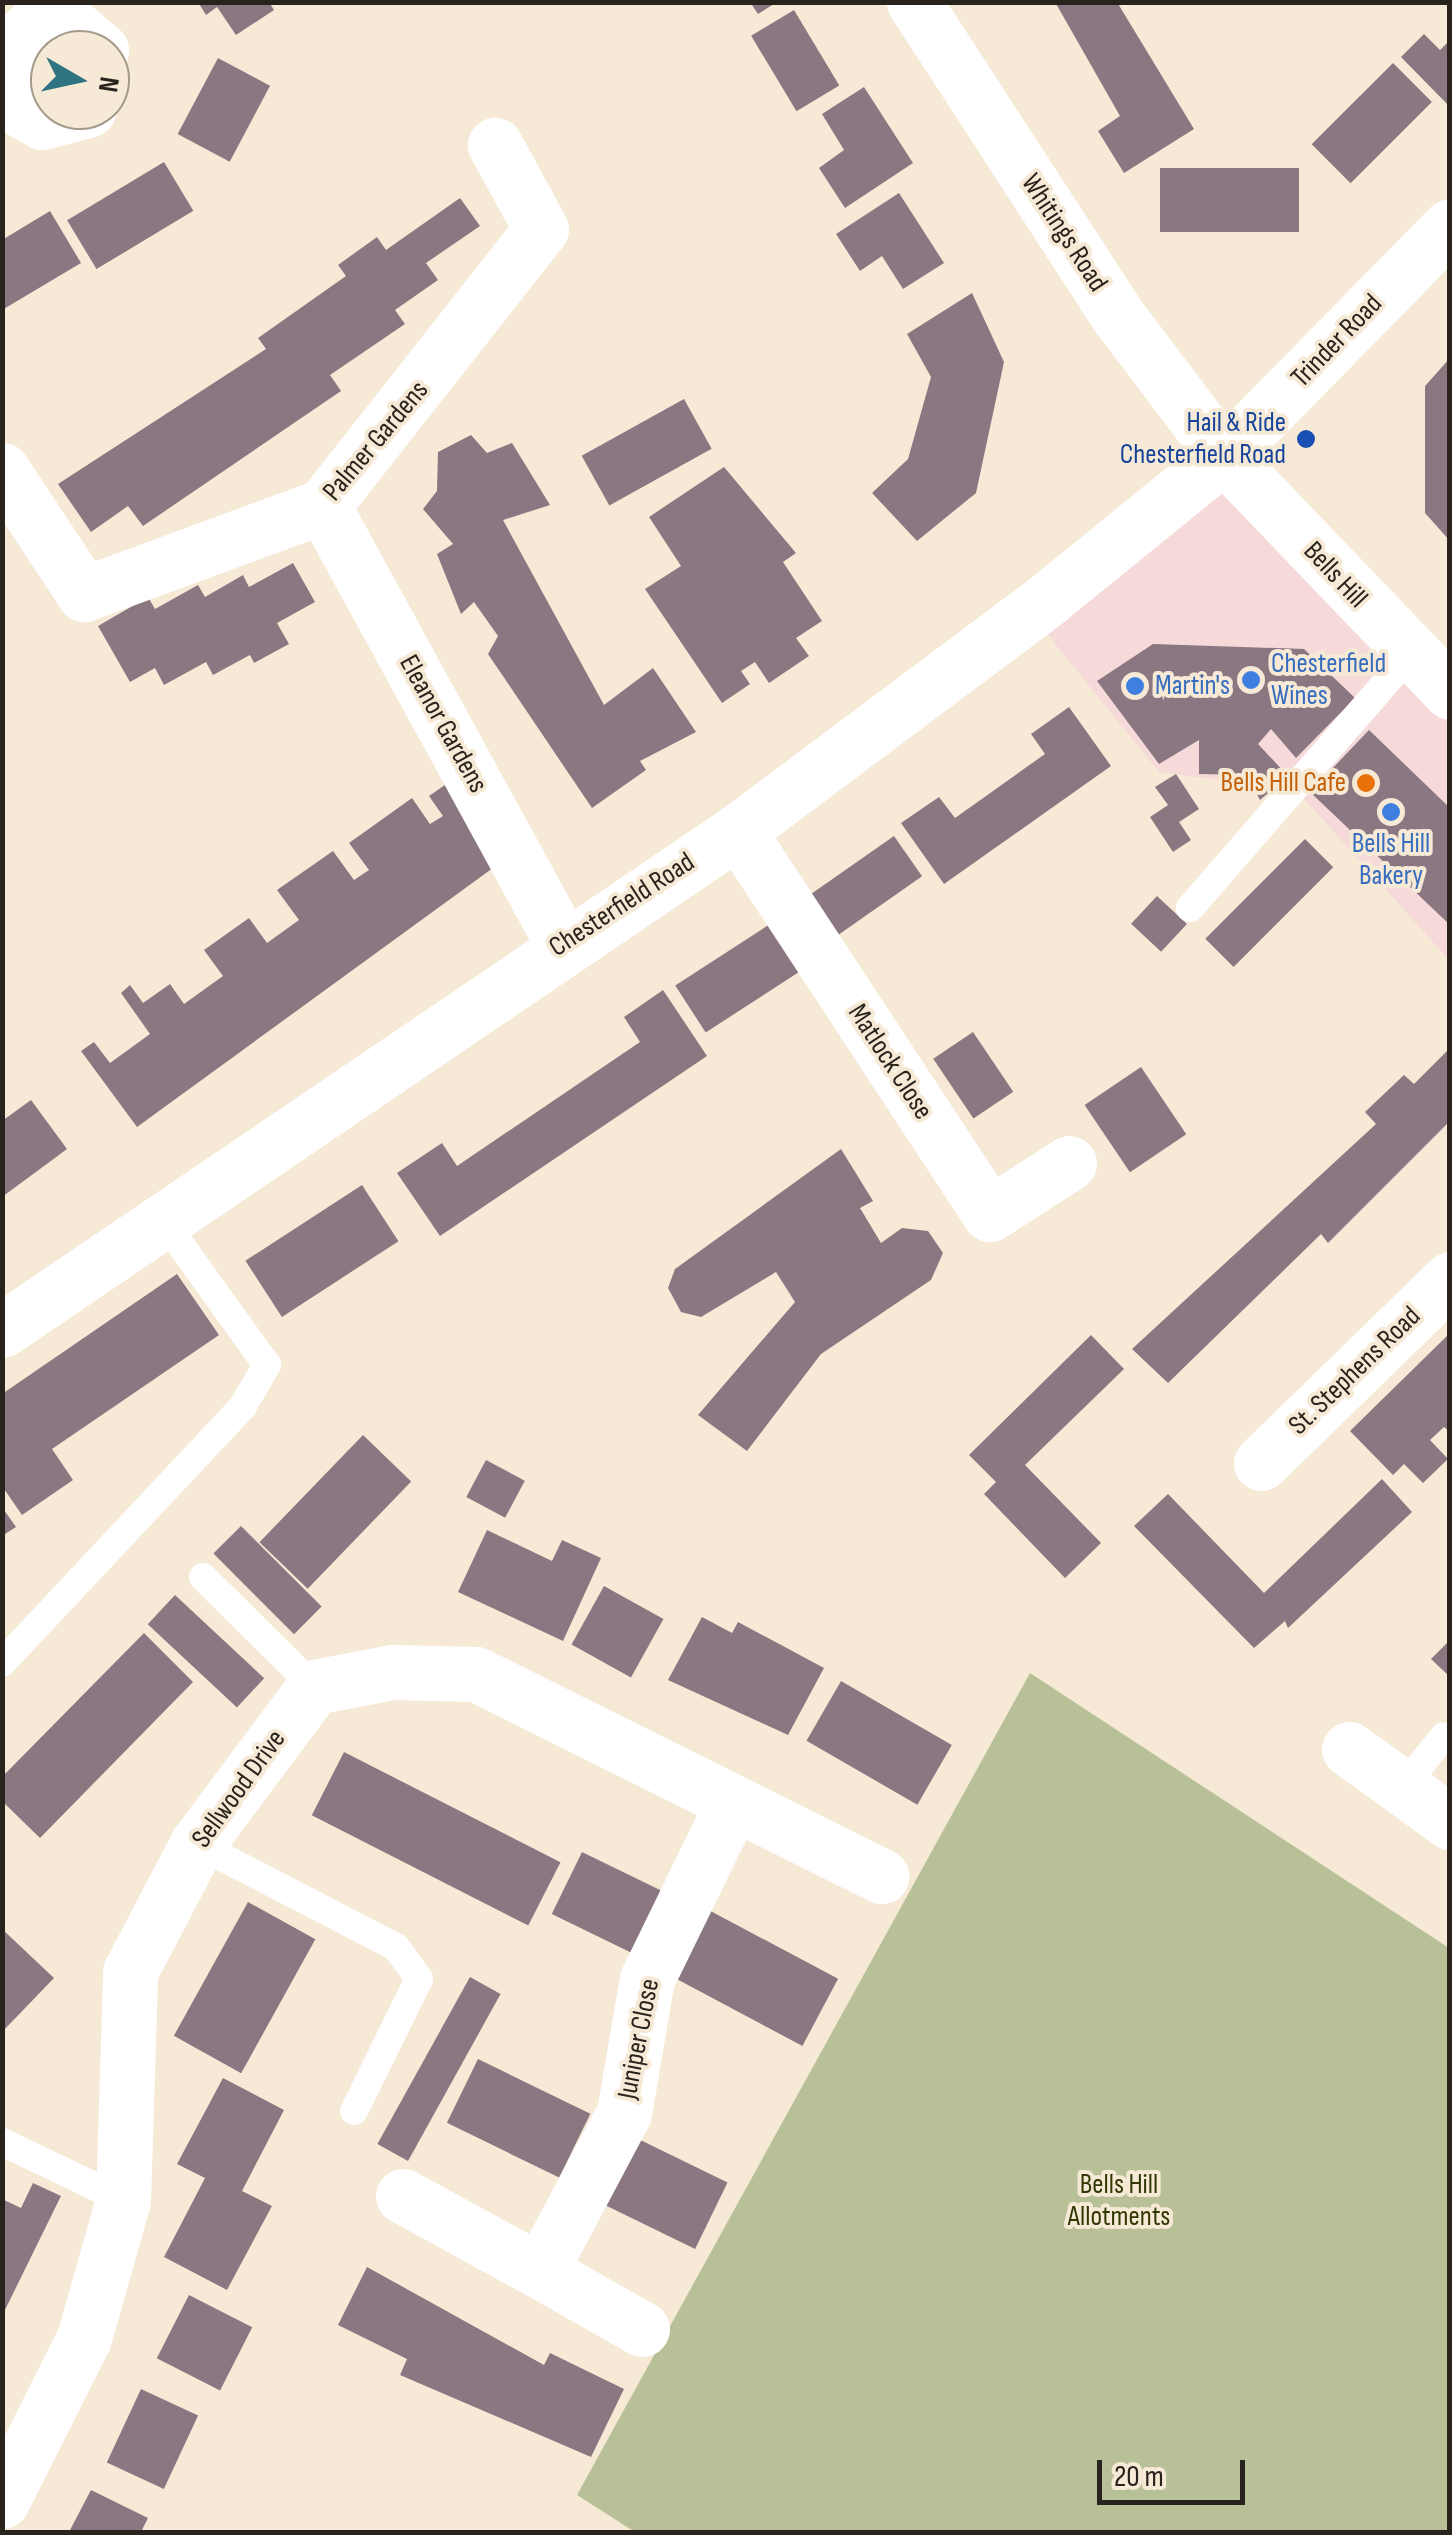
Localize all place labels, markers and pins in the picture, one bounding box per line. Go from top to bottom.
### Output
place label: Hail & Ride Chesterfield Road [1120,406,1286,472]
marker: Hail & Ride Chesterfield Road [1295,428,1317,450]
place label: Chesterfield Wines [1271,647,1386,713]
place label: Martin's [1155,669,1230,703]
marker: Chesterfield Wines [1240,669,1262,691]
marker: Martin's [1124,675,1146,697]
place label: Bells Hill Cafe [1220,766,1346,800]
marker: Bells Hill Cafe [1355,772,1377,794]
marker: Bells Hill Bakery [1380,801,1402,823]
place label: Bells Hill Bakery [1352,827,1430,893]

